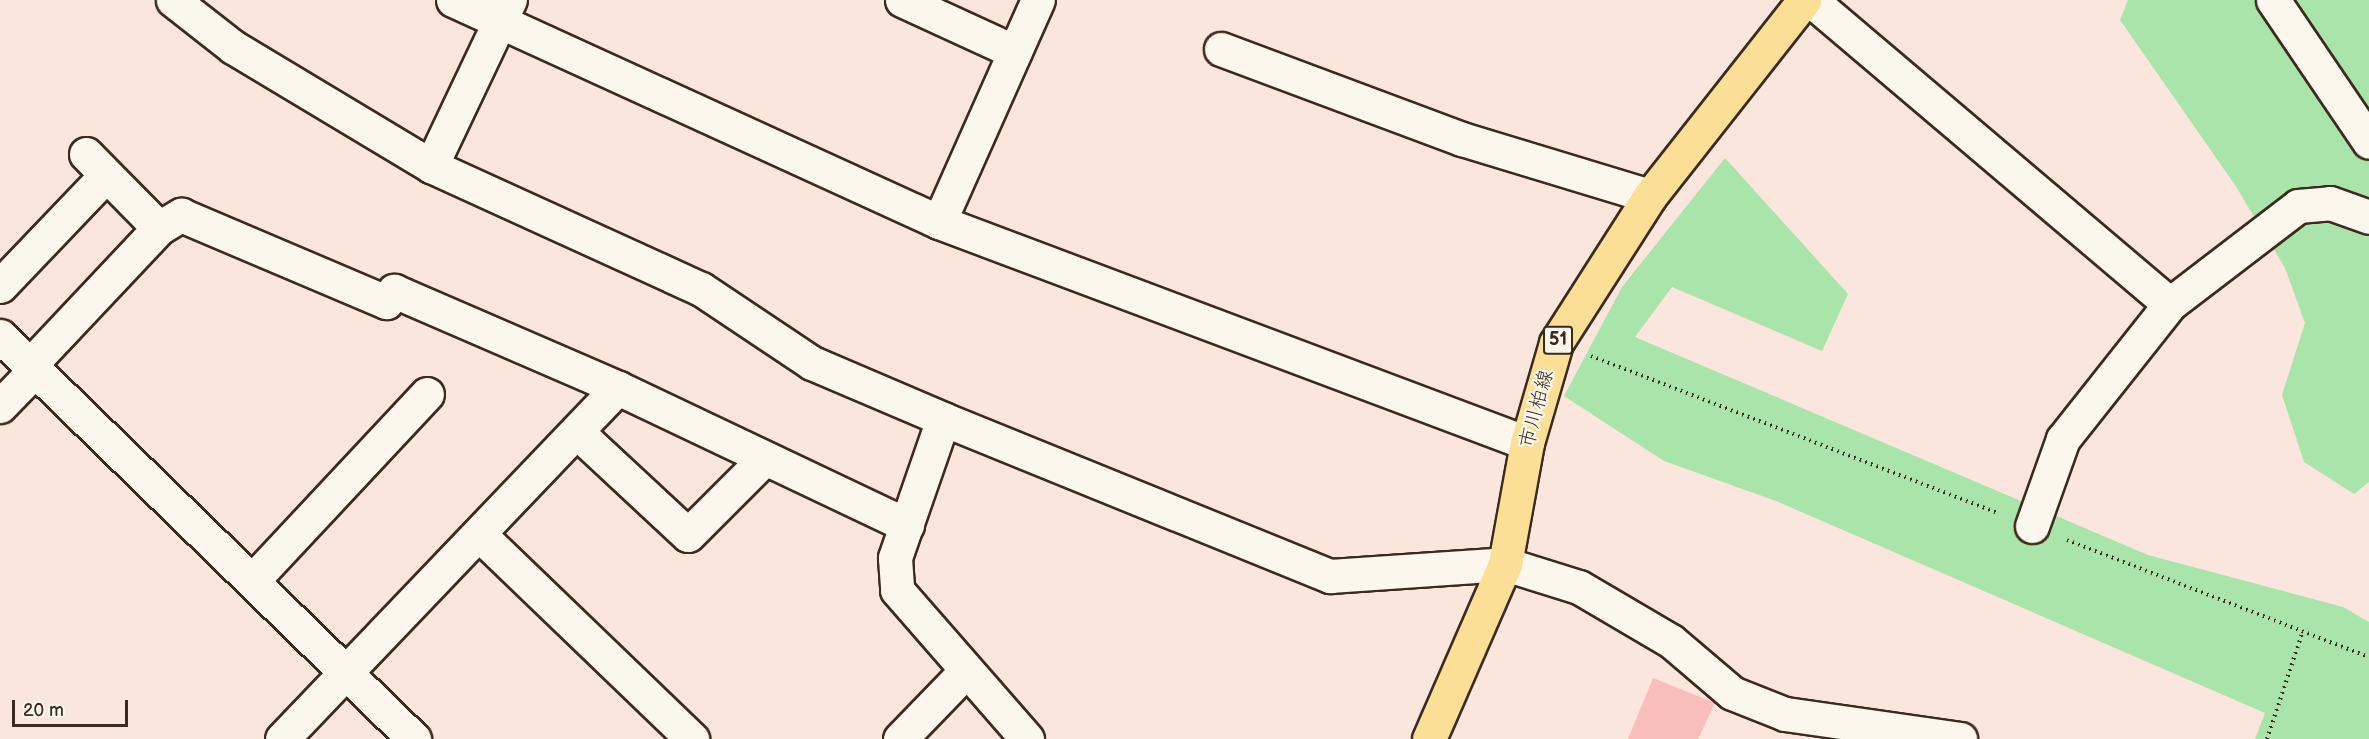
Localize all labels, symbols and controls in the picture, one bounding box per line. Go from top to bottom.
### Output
road number: 51 [1543,325,1573,355]
street label: 市川柏線 [1515,367,1559,451]
scale bar [15,688,130,726]
text: 20 m [23,700,64,721]

